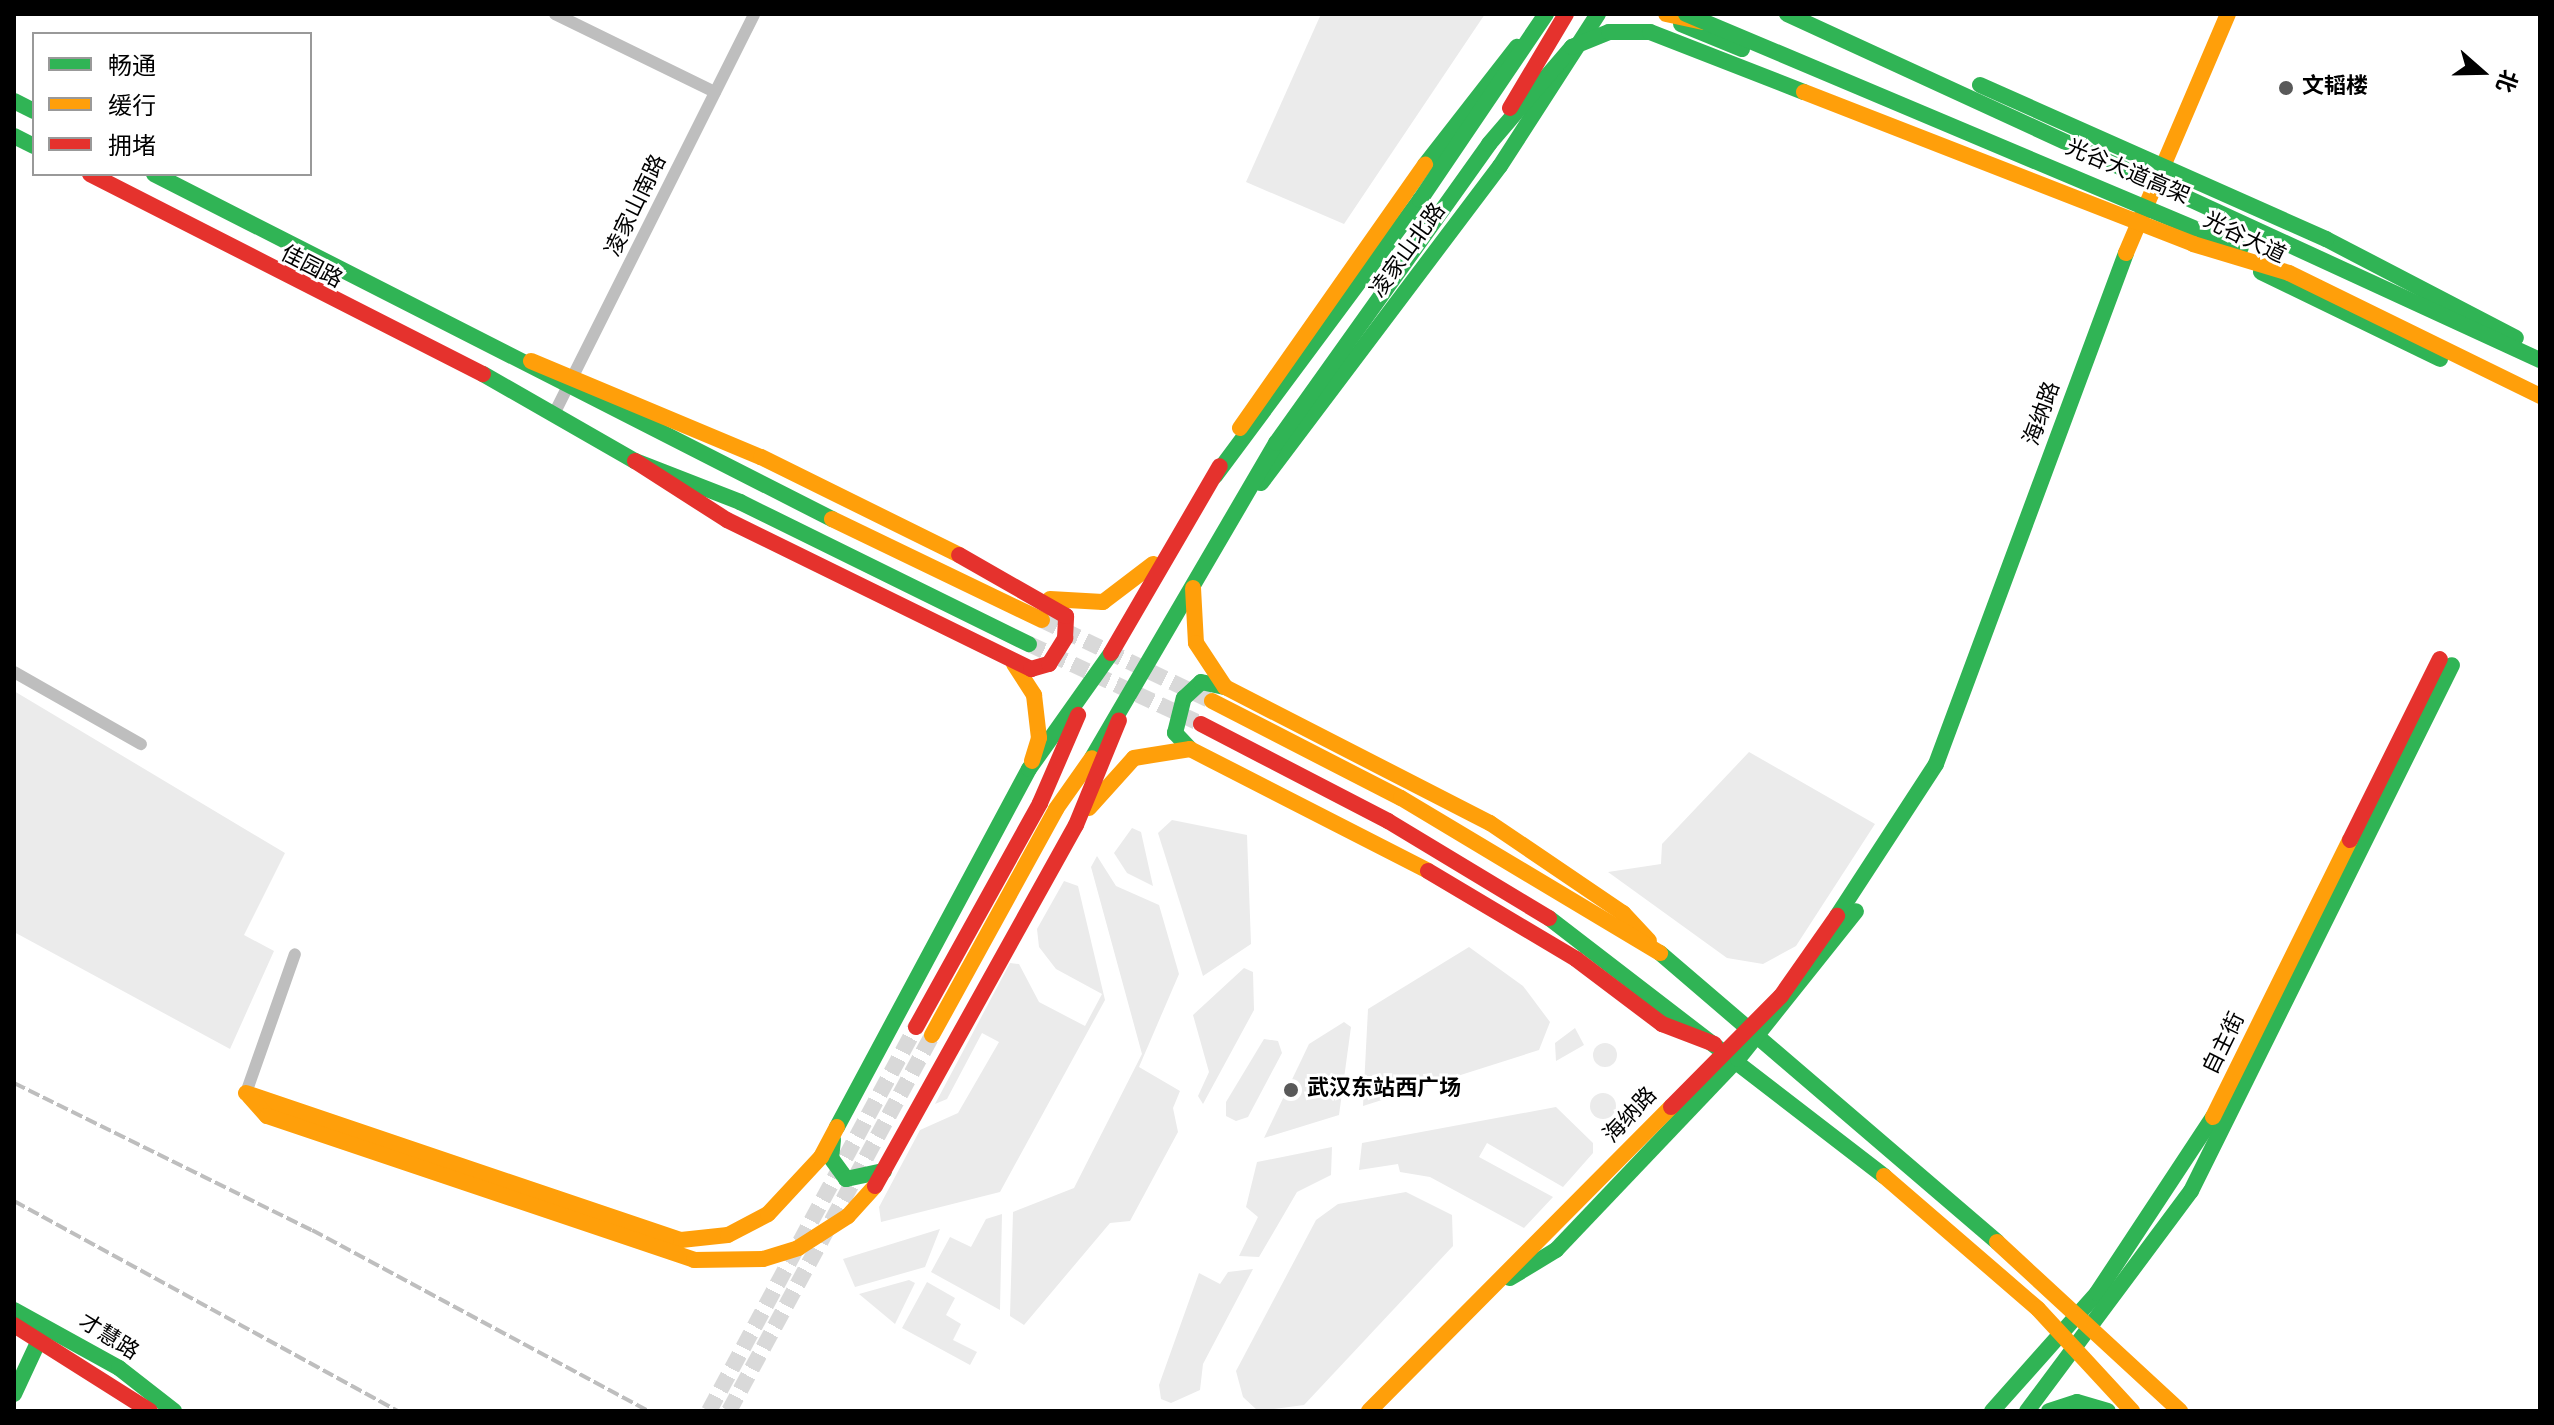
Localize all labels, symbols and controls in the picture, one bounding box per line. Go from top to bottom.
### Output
legend [32,32,312,176]
north arrow [2442,32,2522,112]
text: 畅通 [108,53,156,83]
text: 北 [2489,65,2521,95]
place label: 文韬楼 [2302,75,2368,101]
marker: 文韬楼 [2277,79,2295,97]
text: 缓行 [108,93,156,123]
text: 拥堵 [108,133,156,163]
street label: 光谷大道高架 [2061,135,2193,211]
street label: 凌家山南路 [601,151,673,261]
street label: 凌家山北路 [1366,199,1452,303]
street label: 光谷大道 [2199,208,2289,270]
street label: 佳园路 [276,241,346,295]
street label: 海纳路 [2019,378,2067,450]
street label: 自主街 [2199,1009,2251,1079]
place label: 武汉东站西广场 [1307,1077,1461,1103]
marker: 武汉东站西广场 [1282,1081,1300,1099]
street label: 海纳路 [1599,1083,1663,1149]
street label: 才慧路 [73,1309,143,1367]

